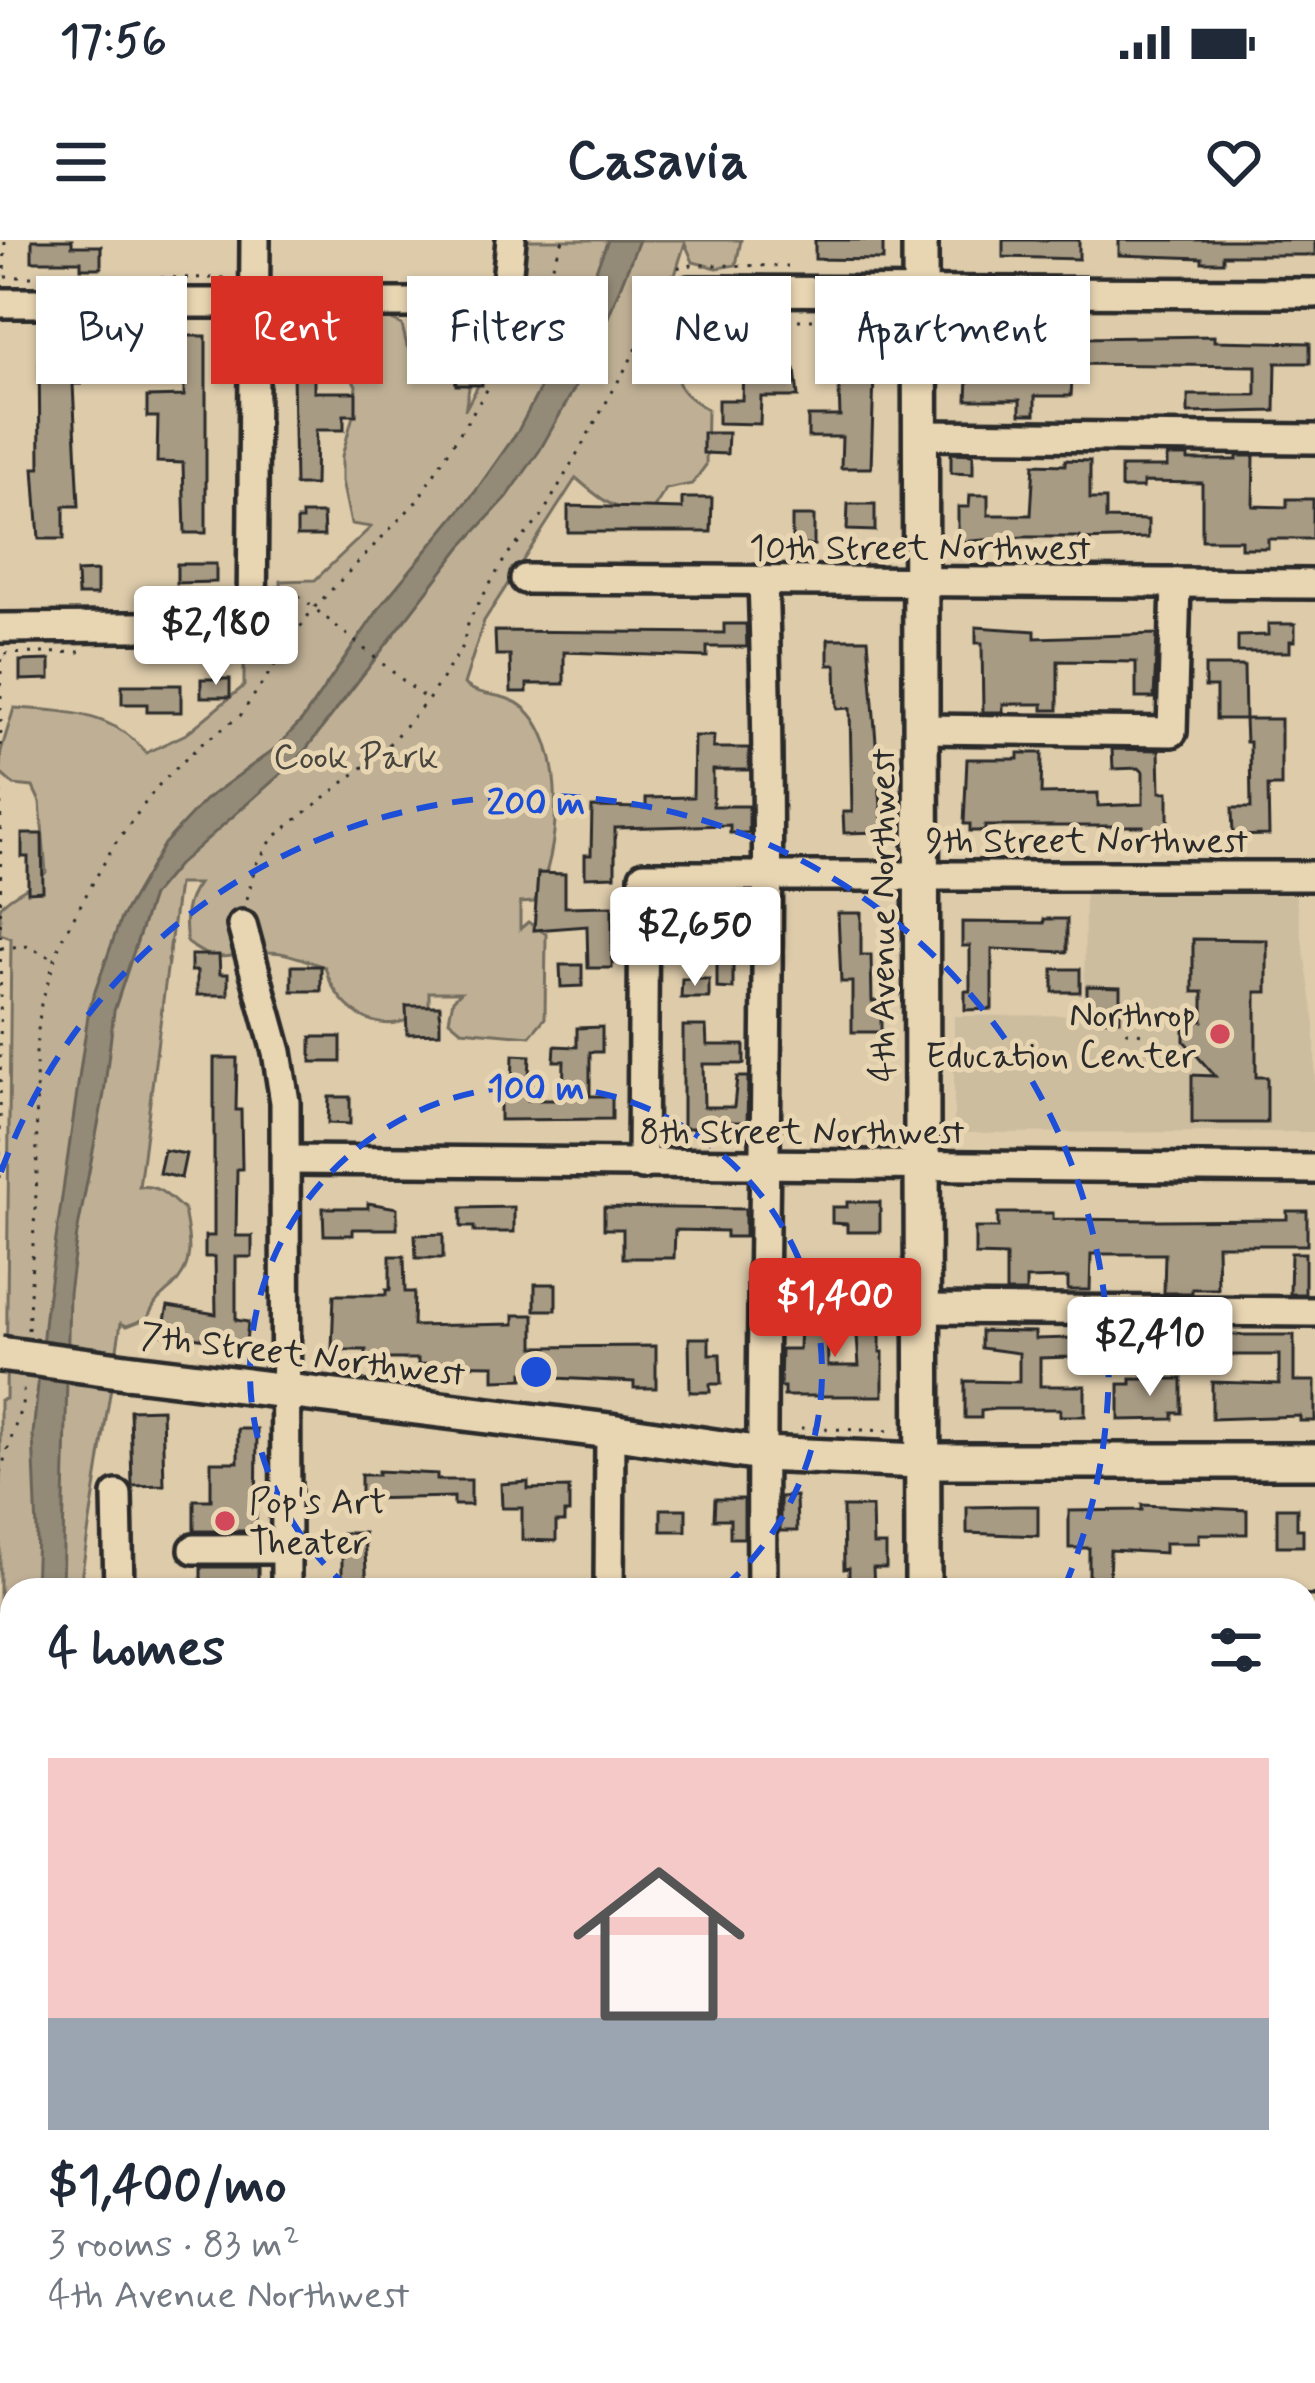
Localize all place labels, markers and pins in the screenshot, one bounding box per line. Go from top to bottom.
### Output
pin: $2,180 [118,586,314,688]
pin: $2,650 [597,887,793,989]
place label: Northrop Education Center [925,993,1196,1081]
marker: Northrop Education Center [1207,1021,1233,1047]
pin: $1,400 [737,1258,933,1360]
pin: $2,410 [1052,1297,1248,1399]
centre of rings [515,1351,557,1393]
place label: Pop's Art Theater [249,1480,386,1568]
marker: Pop's Art Theater [212,1508,238,1534]

